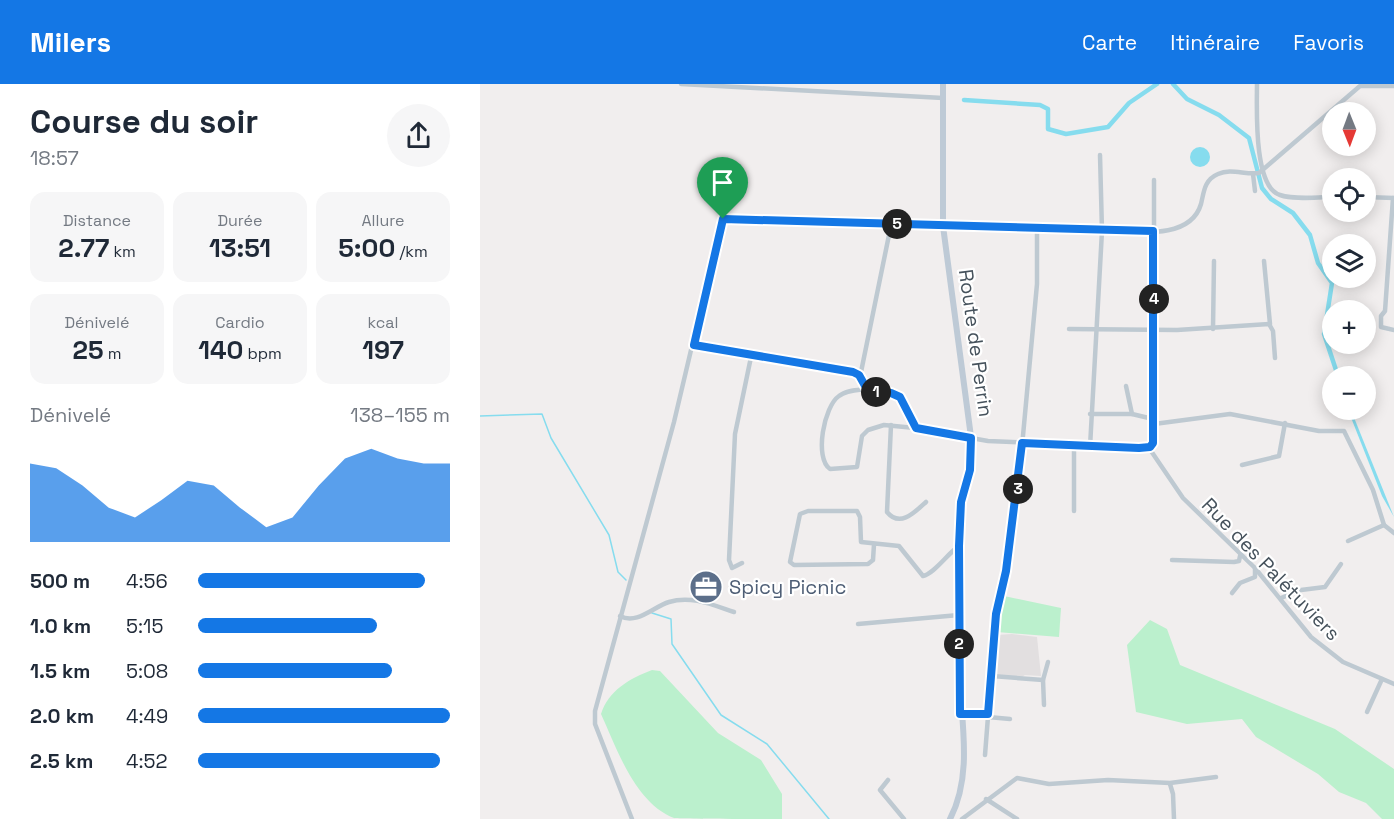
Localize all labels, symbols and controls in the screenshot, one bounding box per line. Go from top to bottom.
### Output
text: Milers [30,24,111,60]
text: Carte [1082,29,1137,56]
text: Itinéraire [1170,29,1260,56]
text: Favoris [1293,29,1364,56]
text: Course du soir [30,101,258,143]
north arrow [1322,102,1376,156]
map controls [1322,102,1376,420]
button: share [387,104,450,167]
text: 18:57 [30,145,79,171]
pin [697,157,748,219]
icon: arrive [706,166,739,199]
button: locate [1322,168,1376,222]
pin: 5 [882,209,912,239]
text: Distance [63,210,131,231]
text: Durée [217,210,263,231]
text: Allure [362,210,404,231]
text: 5 [892,213,902,234]
text: 2.77 [58,231,109,265]
text: 13:51 [209,231,271,265]
text: 5:00 [338,231,395,265]
button: layers [1322,234,1376,288]
text: km [109,241,136,262]
text: /km [395,241,428,262]
street label: Route de Perrin [953,268,999,418]
pin: 4 [1139,284,1169,314]
text: 4 [1149,288,1159,309]
button: + [1322,300,1376,354]
text: Dénivelé [65,312,129,333]
text: Cardio [215,312,265,333]
text: kcal [368,312,398,333]
text: 25 [73,333,104,367]
text: 140 [198,333,243,367]
text: 197 [362,333,404,367]
text: m [104,343,121,364]
text: bpm [243,343,282,364]
button: − [1322,366,1376,420]
pin: 1 [861,377,891,407]
text: 1 [872,381,880,402]
text: Dénivelé [30,402,111,428]
text: 138–155 m [350,402,450,428]
pin: 3 [1003,474,1033,504]
text: 3 [1013,478,1023,499]
street label: Rue des Palétuviers [1196,492,1346,646]
text: 500 m [30,568,90,594]
text: 4:56 [126,568,168,594]
office icon: Spicy Picnic [688,569,724,605]
place label: Spicy Picnic [729,574,846,600]
text: 1.0 km [30,613,91,639]
text: 5:15 [126,613,163,639]
pin: 2 [944,629,974,659]
text: 2 [954,633,964,654]
text: 1.5 km [30,658,90,684]
text: 5:08 [126,658,168,684]
text: 2.0 km [30,703,94,729]
text: 4:49 [126,703,168,729]
text: 2.5 km [30,748,93,774]
text: 4:52 [126,748,167,774]

